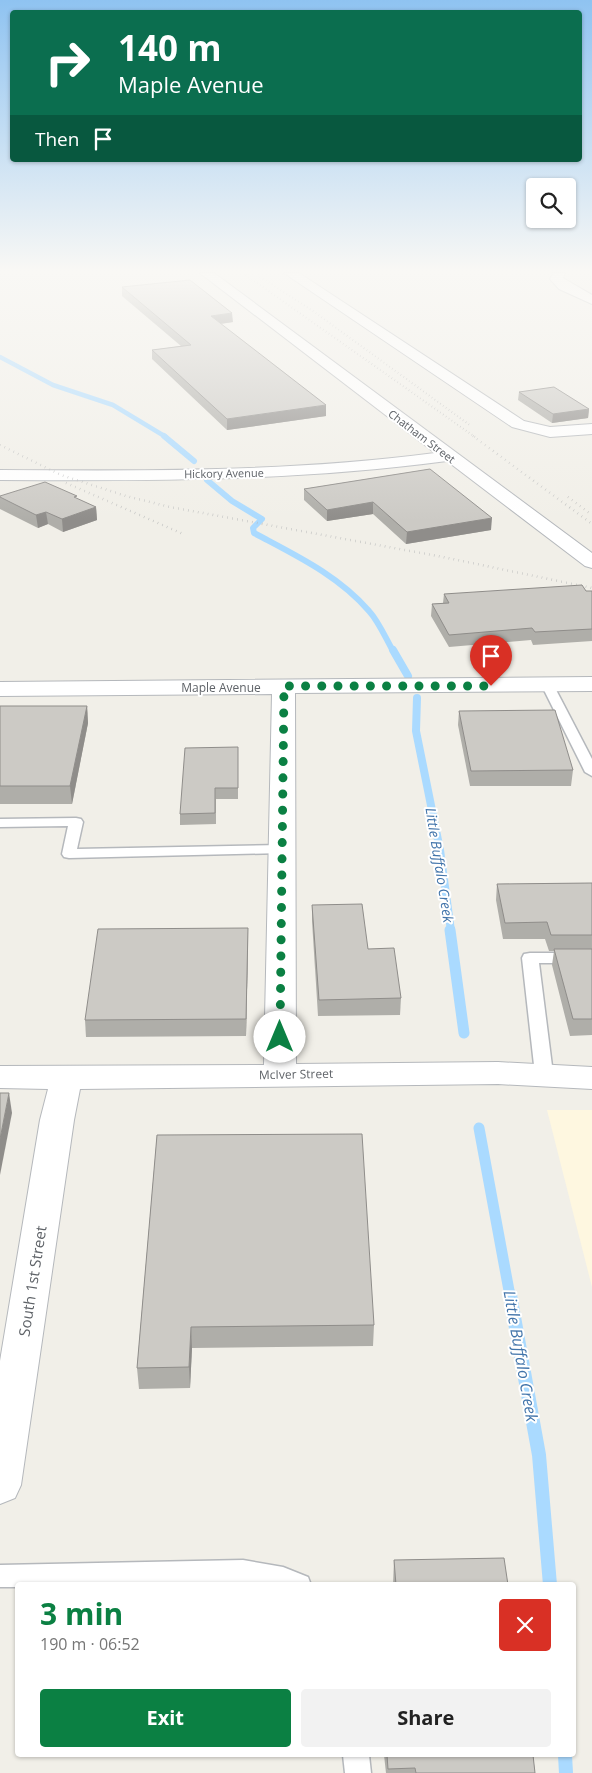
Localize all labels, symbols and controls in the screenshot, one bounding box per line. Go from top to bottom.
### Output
text: 140 m [118,24,222,71]
icon: right [35,30,100,95]
text: Maple Avenue [118,69,264,99]
icon: arrive [89,125,117,153]
text: Then [35,126,79,152]
map controls [526,178,576,228]
button: search [526,178,576,228]
street label: Chatham Street [385,406,459,466]
street label: Hickory Avenue [184,465,264,481]
pin [470,635,512,686]
icon: arrive [477,642,505,670]
street label: Maple Avenue [181,679,261,696]
water label: Little Buffalo Creek [422,806,459,925]
position arrow [253,1010,305,1062]
street label: McIver Street [259,1065,333,1083]
street label: South 1st Street [13,1224,51,1338]
water label: Little Buffalo Creek [499,1289,544,1425]
text: 3 min [40,1593,123,1634]
button: close [499,1599,551,1651]
text: 190 m · 06:52 [40,1633,140,1655]
button: Exit [40,1689,291,1747]
button: Share [301,1689,551,1747]

